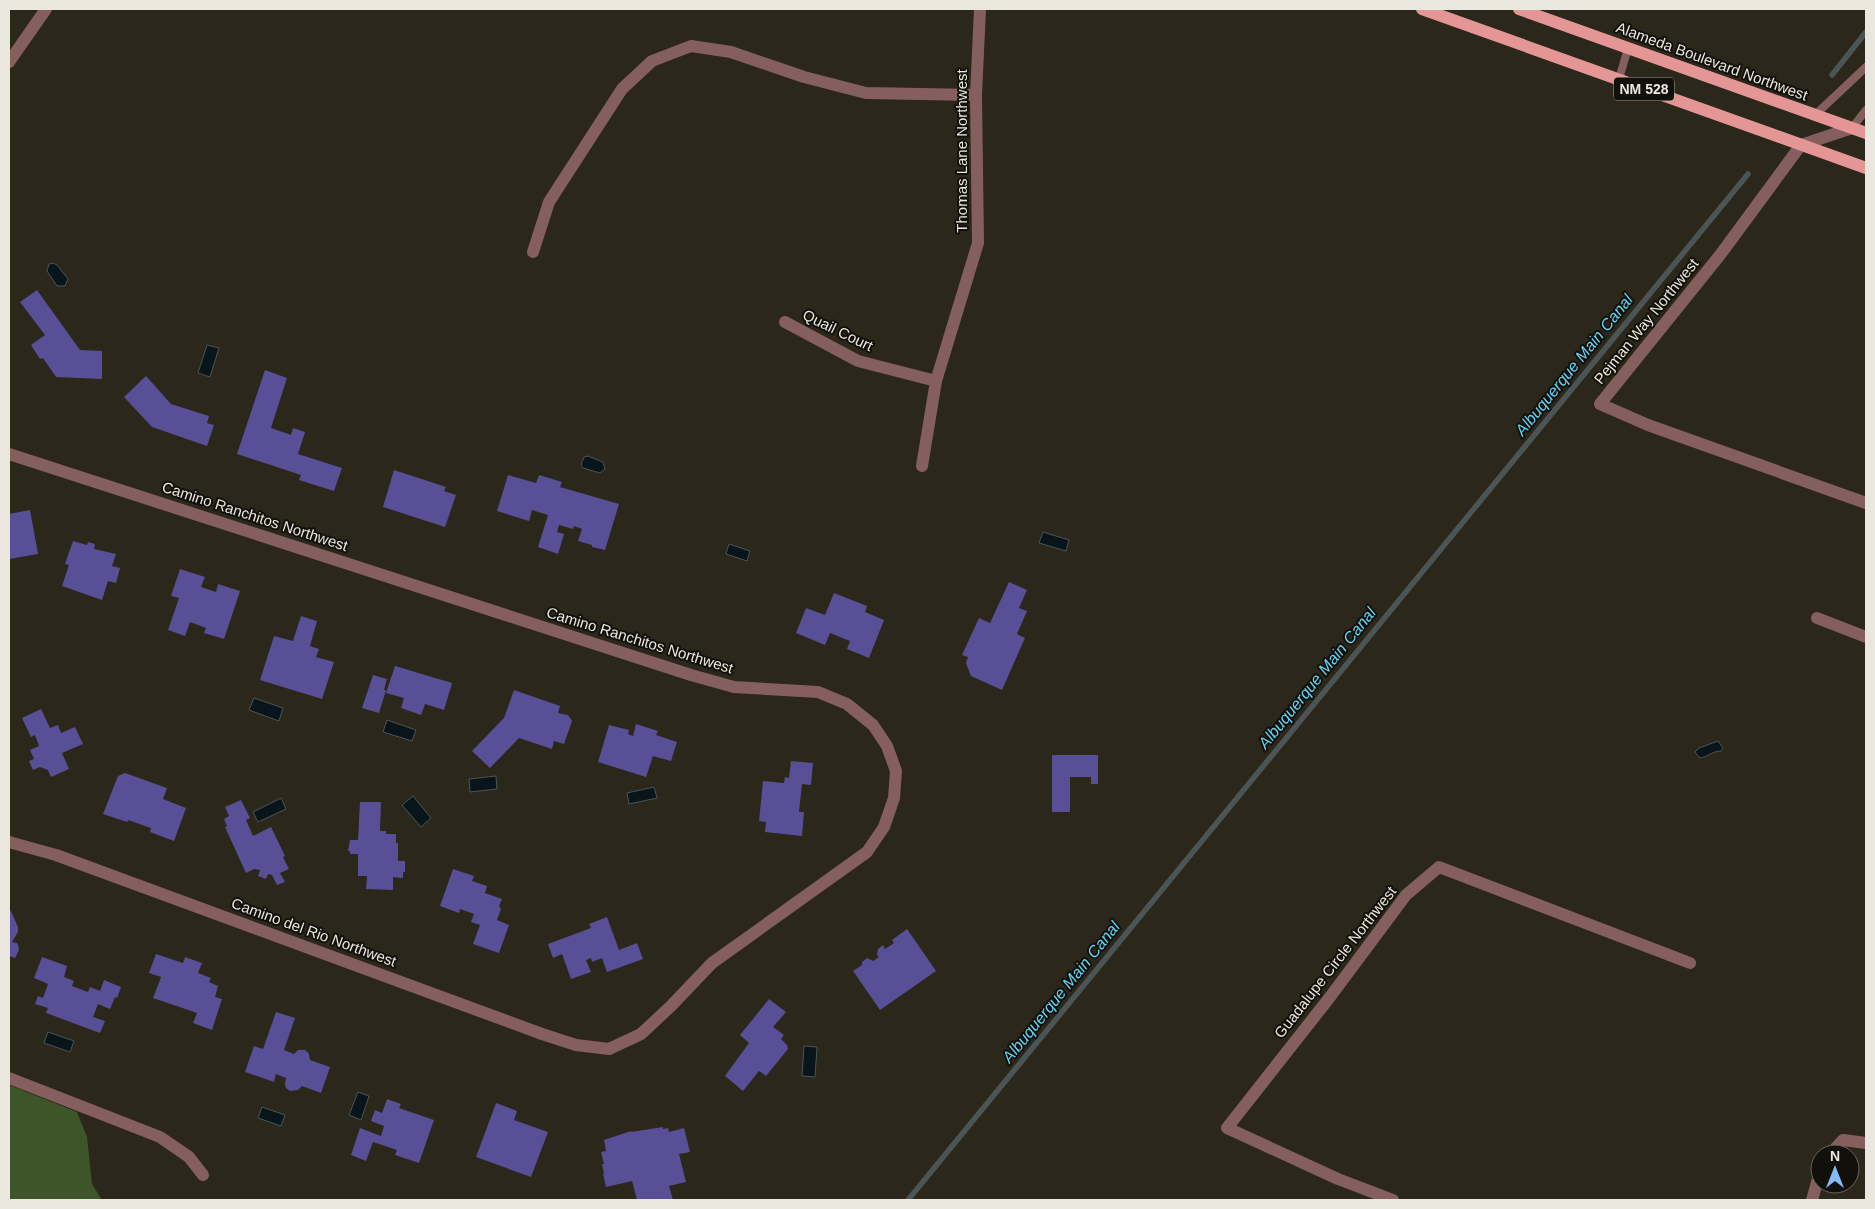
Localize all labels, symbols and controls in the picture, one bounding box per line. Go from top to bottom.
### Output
street label: Alameda Boulevard Northwest [1614,18,1811,104]
street label: Thomas Lane Northwest [953,68,970,233]
road number: NM 528 [1614,78,1674,100]
street label: Pejman Way Northwest [1590,254,1702,387]
water label: Albuquerque Main Canal [1511,291,1636,440]
street label: Quail Court [800,306,877,355]
street label: Camino Ranchitos Northwest [160,478,351,554]
street label: Camino Ranchitos Northwest [545,603,736,677]
water label: Albuquerque Main Canal [1254,604,1379,753]
street label: Guadalupe Circle Northwest [1271,882,1400,1041]
street label: Camino del Rio Northwest [229,894,400,970]
water label: Albuquerque Main Canal [998,918,1123,1067]
north arrow [1810,1144,1860,1194]
text: N [1830,1148,1840,1164]

